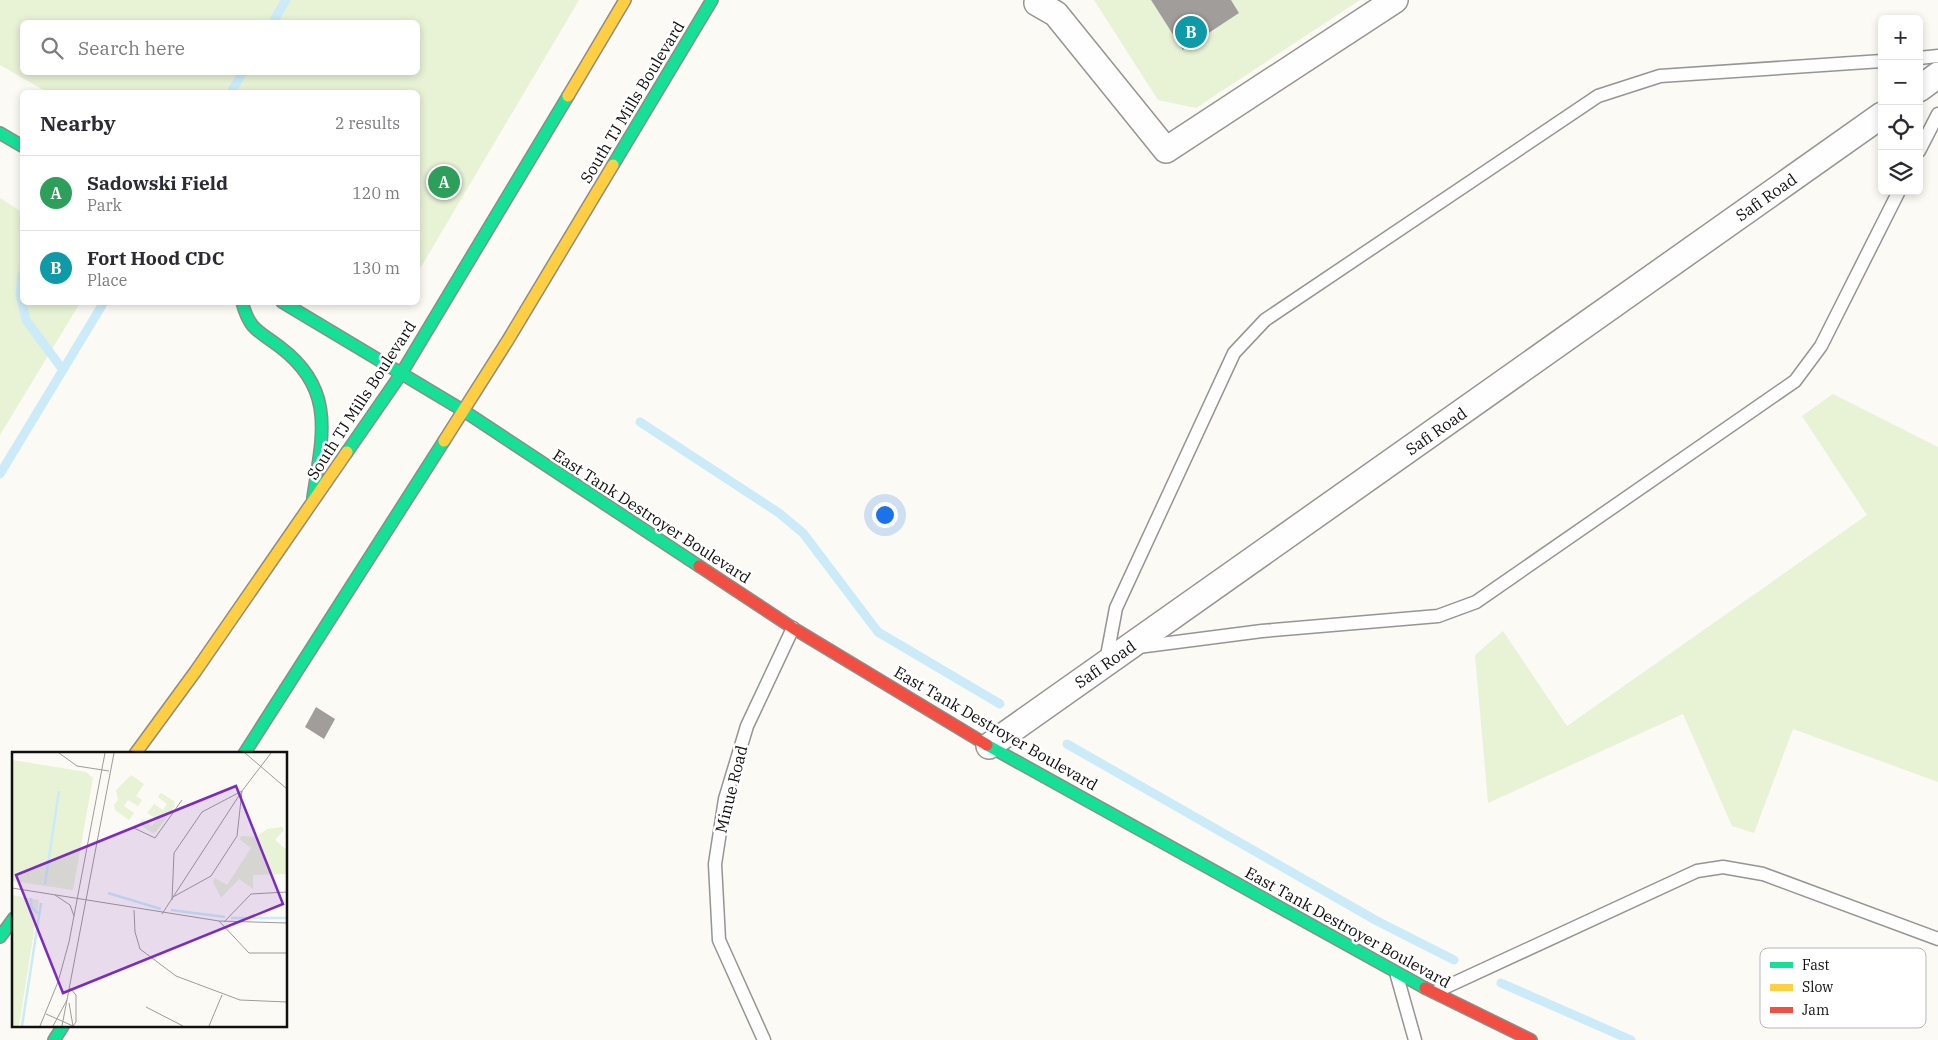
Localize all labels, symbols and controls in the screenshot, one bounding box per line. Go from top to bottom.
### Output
pin: B [1175,13,1207,51]
map controls [1878,15,1923,195]
button: + [1878,15,1923,60]
street label: South TJ Mills Boulevard [576,17,688,187]
search box [20,20,420,75]
icon: search [38,34,66,62]
text: Search here [78,36,185,60]
button: − [1878,60,1923,105]
button: locate [1878,105,1923,150]
text: Nearby [40,109,116,137]
text: 2 results [335,113,400,133]
button: layers [1878,150,1923,195]
pin: A [428,163,460,201]
street label: Safi Road [1732,169,1801,225]
text: Sadowski Field [87,171,228,195]
text: A [50,183,62,203]
text: 120 m [352,183,400,203]
text: Park [87,195,122,215]
text: Fort Hood CDC [87,246,224,270]
text: B [50,258,62,278]
text: 130 m [352,258,400,278]
text: Place [87,270,127,290]
street label: South TJ Mills Boulevard [302,317,420,483]
street label: Safi Road [1402,403,1471,459]
street label: East Tank Destroyer Boulevard [549,444,755,588]
your location [872,502,898,528]
street label: Safi Road [1071,636,1140,692]
street label: East Tank Destroyer Boulevard [891,661,1102,795]
street label: Minue Road [710,743,752,835]
inset map [12,752,288,1028]
street label: East Tank Destroyer Boulevard [1242,862,1454,992]
legend [1760,948,1926,1028]
text: Fast [1802,956,1830,974]
text: Slow [1802,978,1833,996]
text: Jam [1802,1001,1829,1019]

